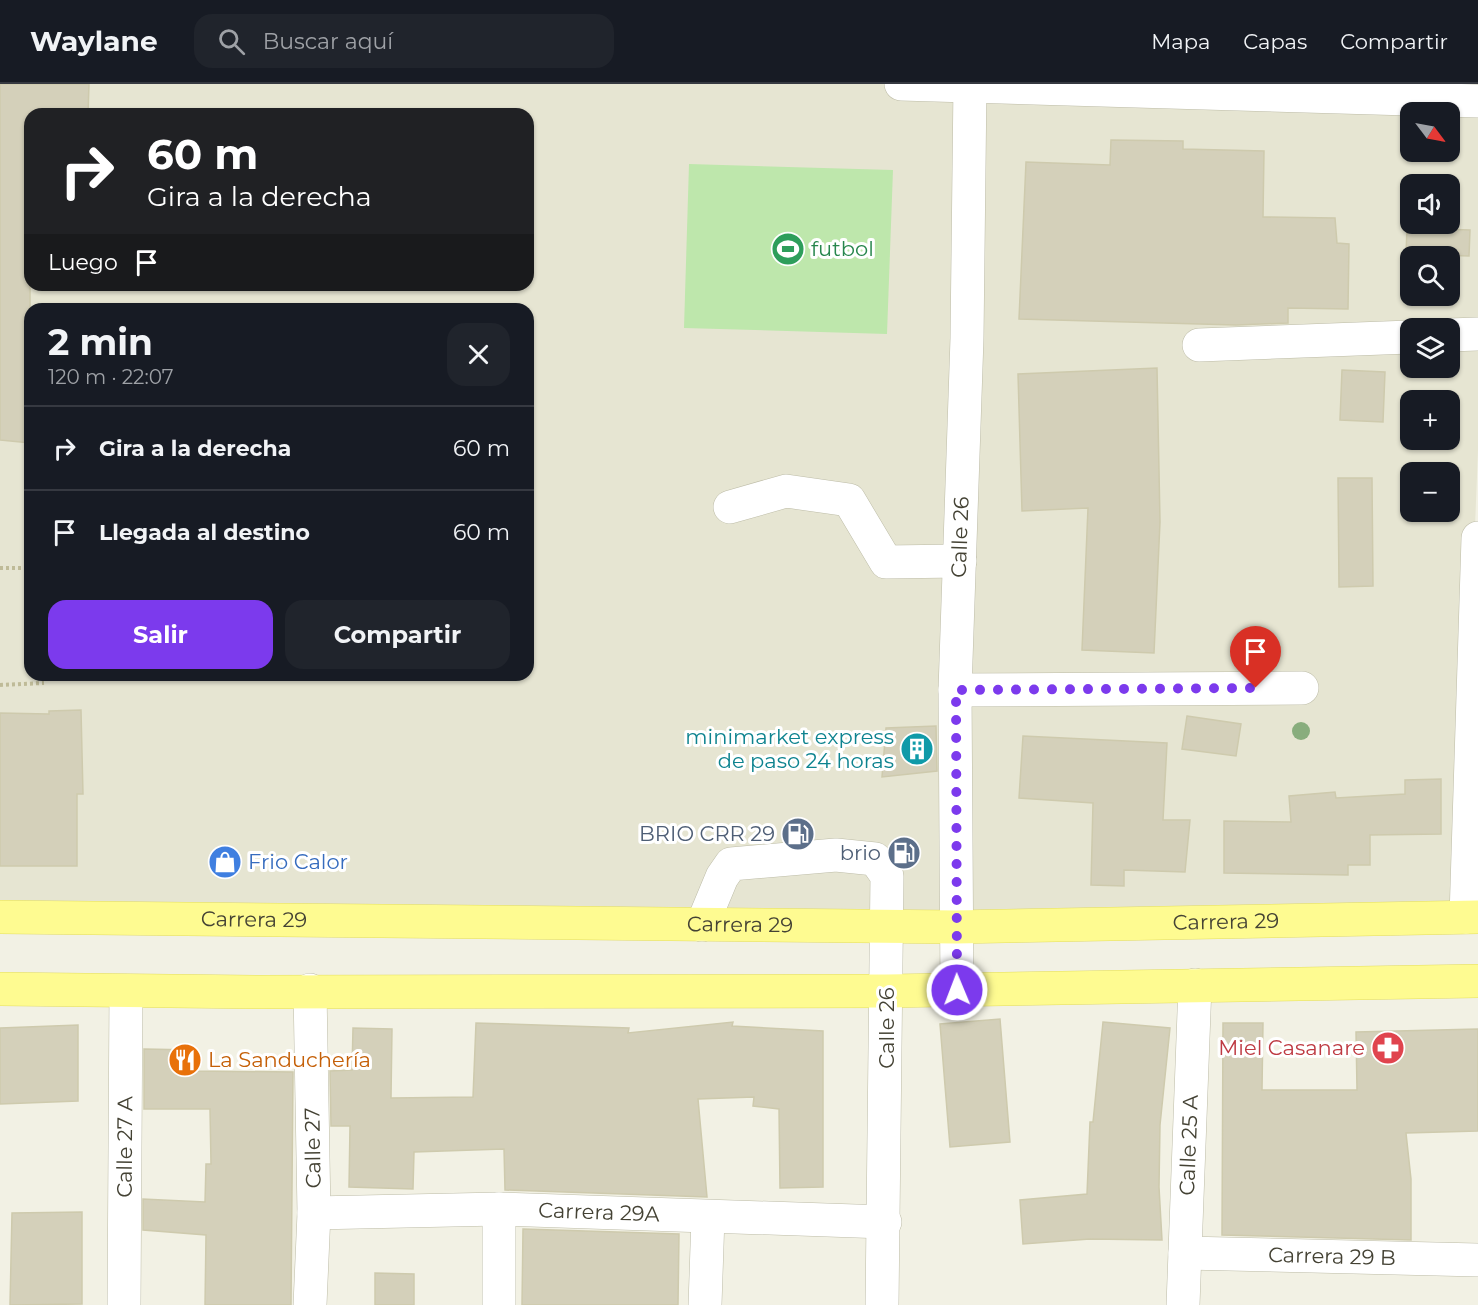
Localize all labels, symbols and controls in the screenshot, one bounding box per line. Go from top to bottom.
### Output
search box [194,14,614,68]
text: Waylane [30,24,158,58]
icon: search [215,25,248,58]
text: Buscar aquí [263,28,393,55]
text: Mapa [1151,29,1210,54]
text: Capas [1243,29,1307,54]
text: Compartir [1340,29,1448,54]
north arrow [1400,102,1460,162]
map controls [1400,102,1460,522]
text: 60 m [147,128,258,180]
icon: right [48,132,126,210]
button: sound [1400,174,1460,234]
text: Gira a la derecha [147,180,372,213]
sports icon: futbol [770,231,806,267]
place label: futbol [811,236,874,261]
icon: arrive [130,246,163,279]
button: search [1400,246,1460,306]
text: Luego [48,249,118,276]
button: layers [1400,318,1460,378]
text: 2 min [48,320,153,364]
button: close [447,323,510,386]
text: 120 m · 22:07 [48,365,174,389]
button: + [1400,390,1460,450]
icon: right [48,432,81,465]
text: Gira a la derecha [99,435,291,462]
text: 60 m [453,435,510,462]
button: − [1400,462,1460,522]
street label: Calle 26 [946,496,974,578]
icon: arrive [48,516,81,549]
text: Llegada al destino [99,519,310,546]
text: 60 m [453,519,510,546]
button: Salir [48,600,273,669]
button: Compartir [285,600,510,669]
pin [1230,626,1281,688]
icon: arrive [1239,635,1272,668]
place label: minimarket express de paso 24 horas [685,724,894,773]
building icon: minimarket express de paso 24 horas [899,731,935,767]
fuel station icon: BRIO CRR 29 [780,816,816,852]
place label: BRIO CRR 29 [639,821,775,846]
fuel station icon: brio [886,835,922,871]
place label: brio [840,840,881,865]
shop icon: Frio Calor [207,844,243,880]
place label: Frio Calor [248,849,348,874]
street label: Carrera 29 [201,906,307,932]
street label: Carrera 29 [1172,908,1279,935]
street label: Carrera 29 [687,911,793,937]
position arrow [925,958,989,1022]
street label: Calle 26 [874,987,899,1069]
pharmacy icon: Miel Casanare [1370,1030,1406,1066]
place label: Miel Casanare [1218,1035,1365,1060]
restaurant icon: La Sanduchería [167,1042,203,1078]
place label: La Sanduchería [208,1047,371,1072]
street label: Calle 25 A [1174,1093,1203,1196]
street label: Calle 27 A [112,1095,137,1198]
street label: Calle 27 [299,1107,326,1189]
street label: Carrera 29A [538,1197,661,1226]
street label: Carrera 29 B [1268,1242,1396,1270]

